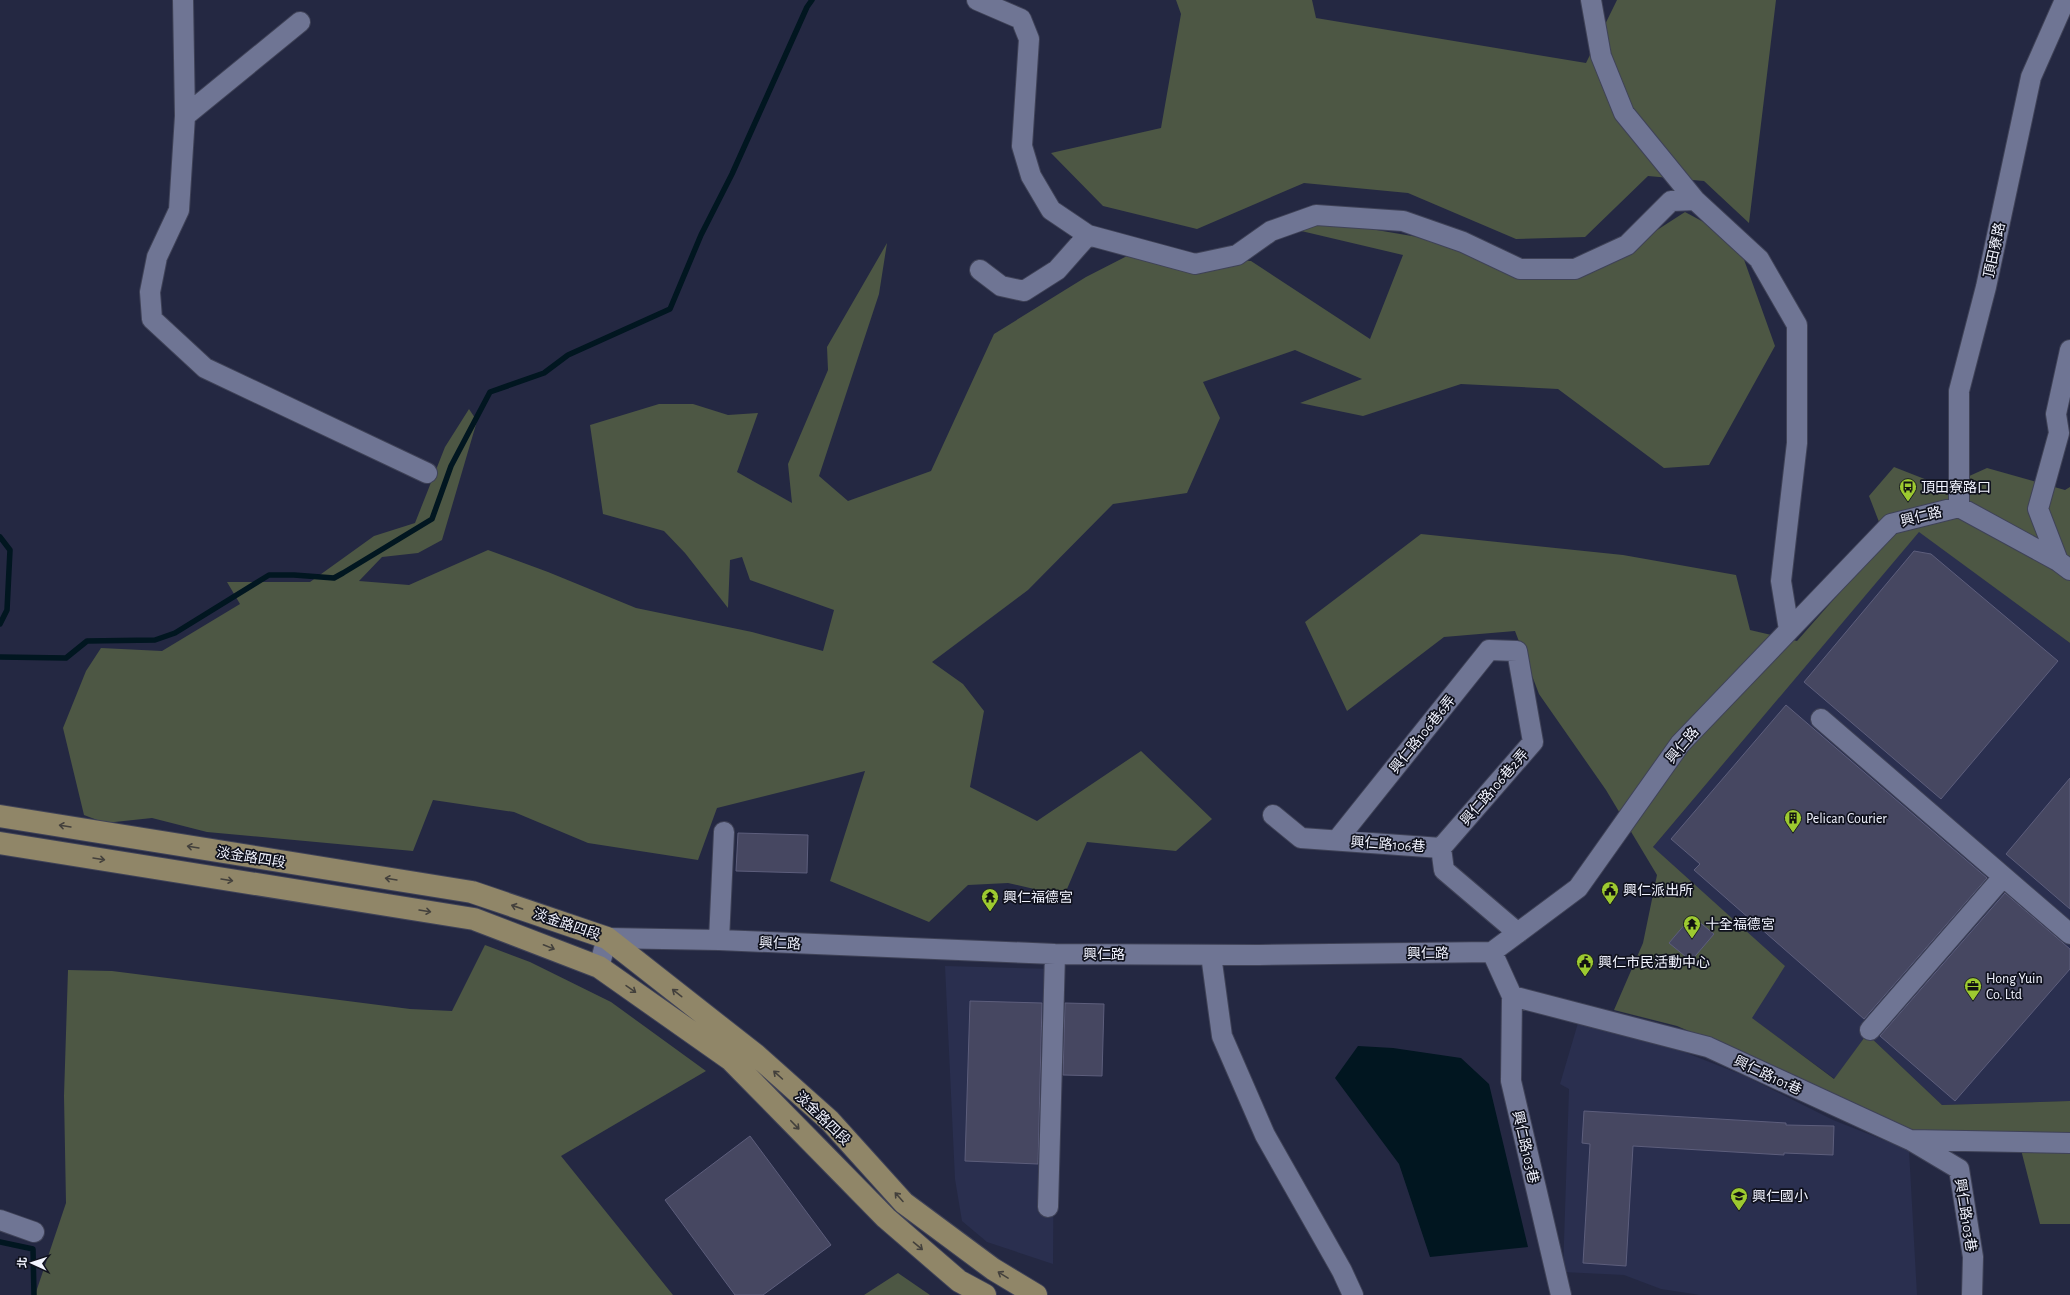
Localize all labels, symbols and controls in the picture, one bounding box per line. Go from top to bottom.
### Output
street label: 頂田寮路 [1980,221,2008,279]
bus stop icon: 頂田寮路口 [1898,477,1918,502]
place label: 頂田寮路口 [1921,479,1991,495]
street label: 興仁路 [1899,504,1943,529]
street label: 興仁路106巷6弄 [1387,693,1458,776]
street label: 興仁路 [1663,724,1702,766]
street label: 興仁路106巷2弄 [1457,746,1531,828]
building icon: Pelican Courier [1783,808,1803,833]
place label: Pelican Courier [1806,812,1887,826]
one-way arrow [59,822,72,830]
street label: 興仁路106巷 [1350,834,1426,855]
one-way arrow [187,843,200,851]
street label: 淡金路四段 [215,845,287,870]
one-way arrow [92,855,105,863]
one-way arrow [385,875,398,883]
one-way arrow [220,876,233,884]
public building icon: 興仁派出所 [1600,880,1620,905]
place label: 興仁派出所 [1623,883,1693,898]
temple icon: 興仁福德宮 [980,887,1000,912]
place label: 興仁福德宮 [1003,889,1073,905]
one-way arrow [512,903,524,911]
street label: 淡金路四段 [531,906,602,943]
one-way arrow [418,907,431,915]
temple icon: 十全福德宮 [1682,914,1702,939]
place label: 十全福德宮 [1705,916,1775,932]
street label: 興仁路 [759,935,801,952]
one-way arrow [543,943,555,951]
street label: 興仁路 [1407,946,1449,961]
street label: 興仁路 [1083,947,1125,962]
public building icon: 興仁市民活動中心 [1575,952,1595,977]
place label: 興仁市民活動中心 [1598,955,1710,970]
place label: Hong Yuin Co. Ltd [1986,972,2043,1002]
office icon: Hong Yuin Co. Ltd [1963,976,1983,1001]
one-way arrow [625,985,636,993]
one-way arrow [671,989,682,998]
street label: 興仁路101巷 [1732,1053,1804,1098]
one-way arrow [773,1070,783,1080]
street label: 淡金路四段 [792,1089,853,1148]
street label: 興仁路103巷 [1510,1109,1541,1185]
one-way arrow [790,1120,800,1130]
street label: 興仁路103巷 [1952,1177,1979,1253]
school or university icon: 興仁國小 [1729,1186,1749,1211]
place label: 興仁國小 [1752,1189,1808,1204]
one-way arrow [894,1192,903,1203]
one-way arrow [913,1241,923,1250]
north arrow [12,1243,52,1283]
text: 北 [17,1257,28,1268]
one-way arrow [997,1271,1008,1279]

